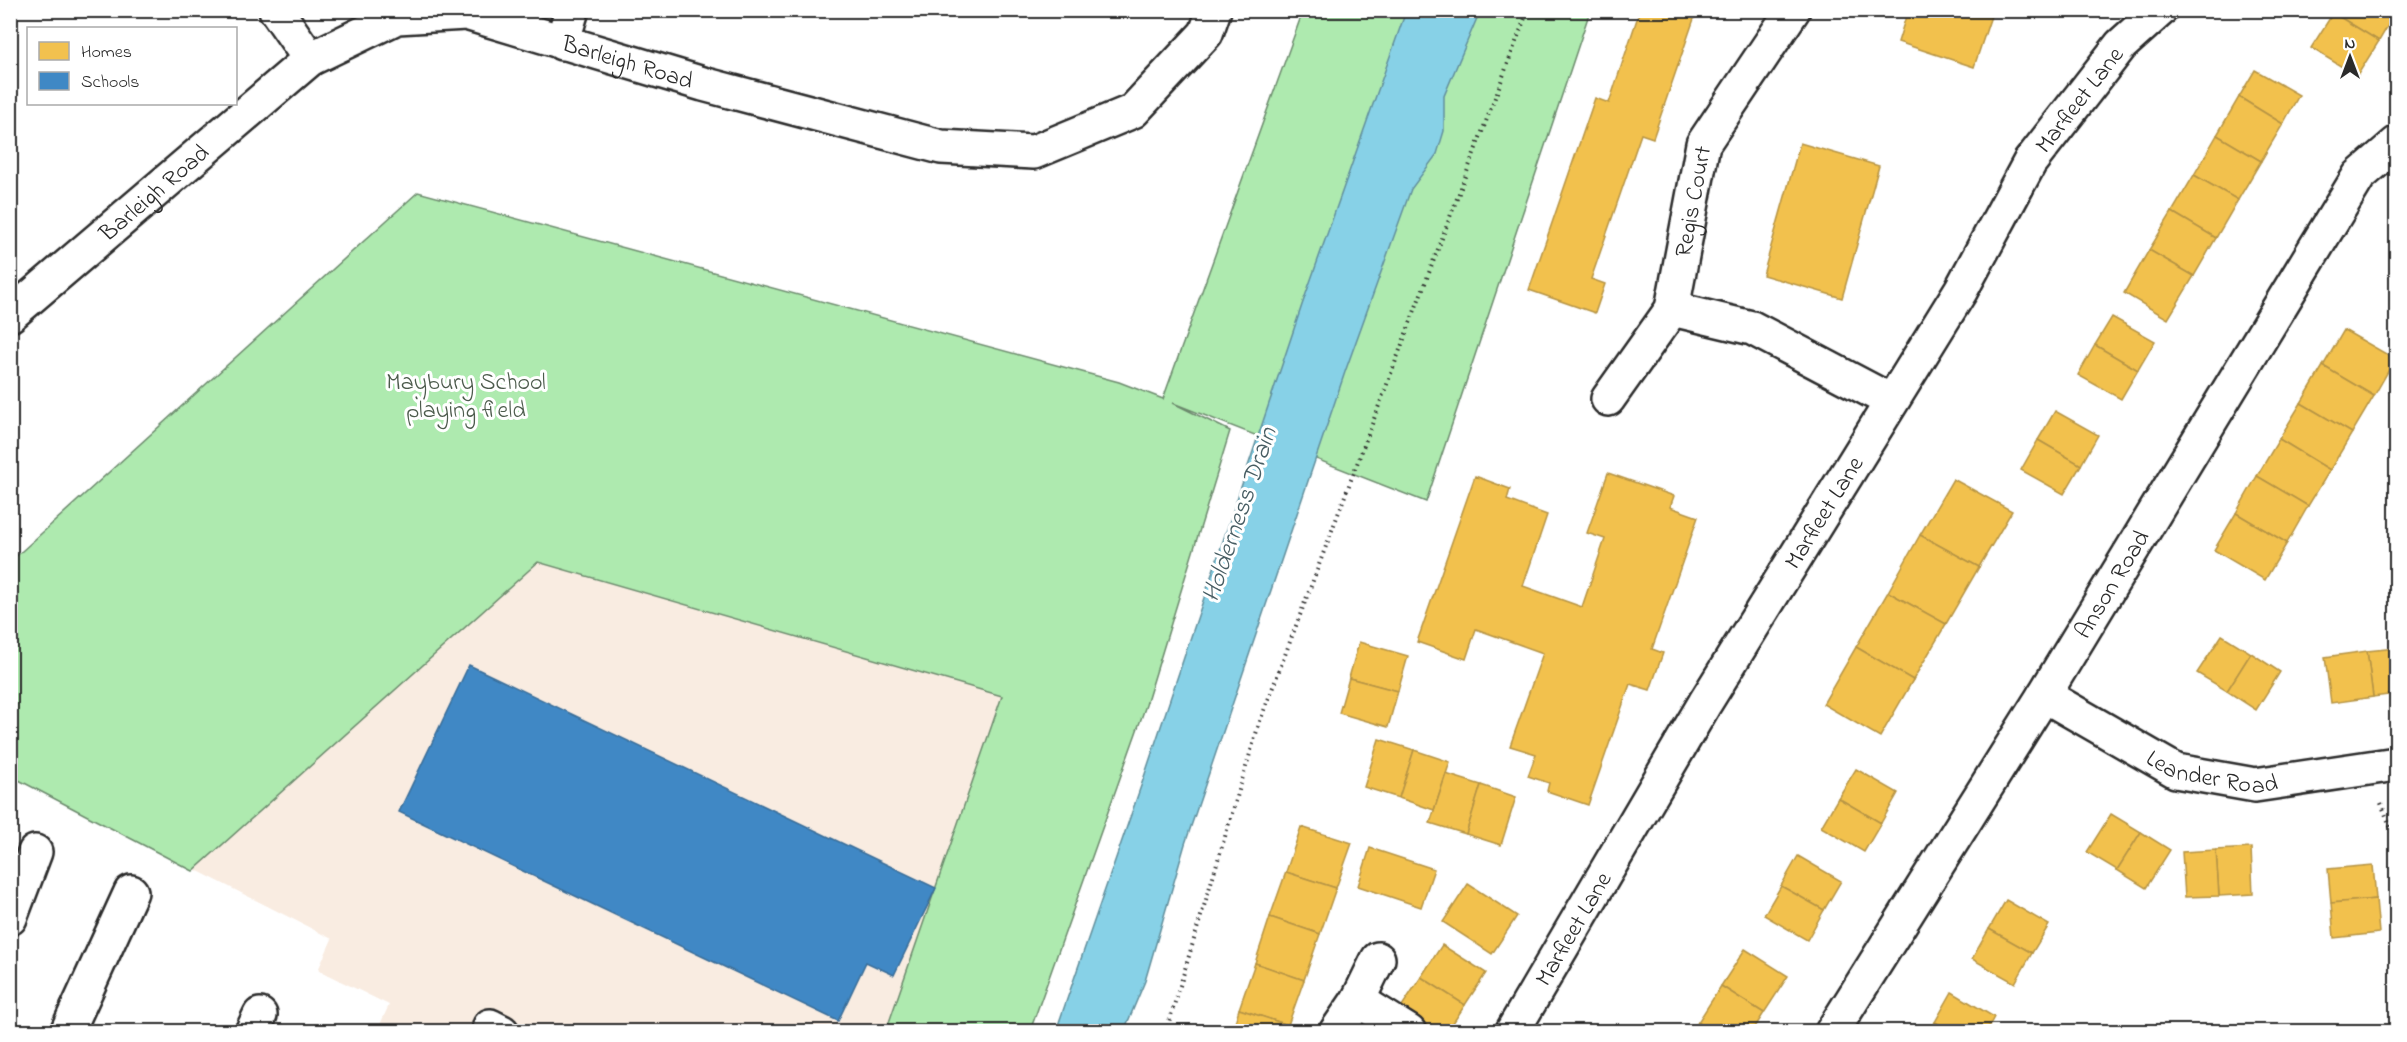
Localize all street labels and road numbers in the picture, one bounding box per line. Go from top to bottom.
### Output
street label: Barleigh Road [556,27,697,100]
street label: Marfleet Lane [2028,40,2134,162]
street label: Barleigh Road [92,137,219,252]
street label: Regis Court [1667,143,1722,260]
street label: Marfleet Lane [1777,450,1874,577]
street label: Anson Road [2067,524,2160,646]
street label: Leander Road [2139,742,2281,805]
street label: Marfleet Lane [1528,866,1622,993]

